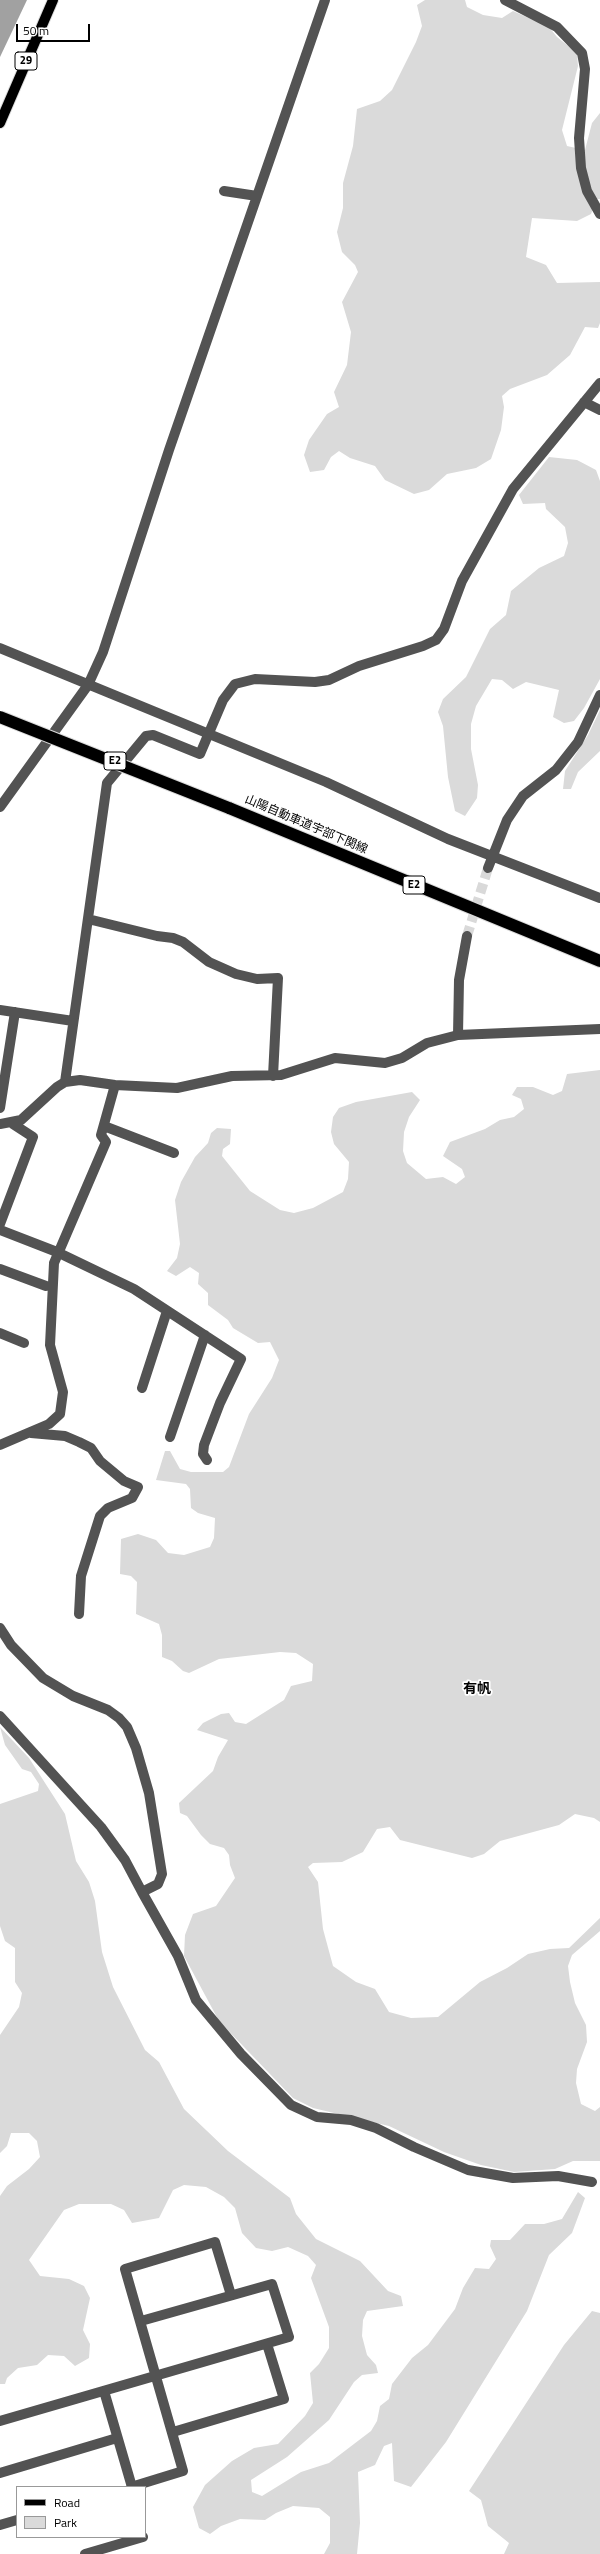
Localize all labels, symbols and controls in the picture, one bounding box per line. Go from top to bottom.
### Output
scale bar [18,16,92,42]
text: 50 m [23,21,49,40]
road number: 29 [15,52,37,70]
road number: E2 [104,752,126,770]
street label: 山陽自動車道宇部下関線 [242,793,370,857]
road number: E2 [403,876,425,894]
district label: 有帆 [463,1682,491,1698]
legend [16,2486,146,2538]
text: Road [54,2493,80,2512]
text: Park [54,2513,77,2532]

